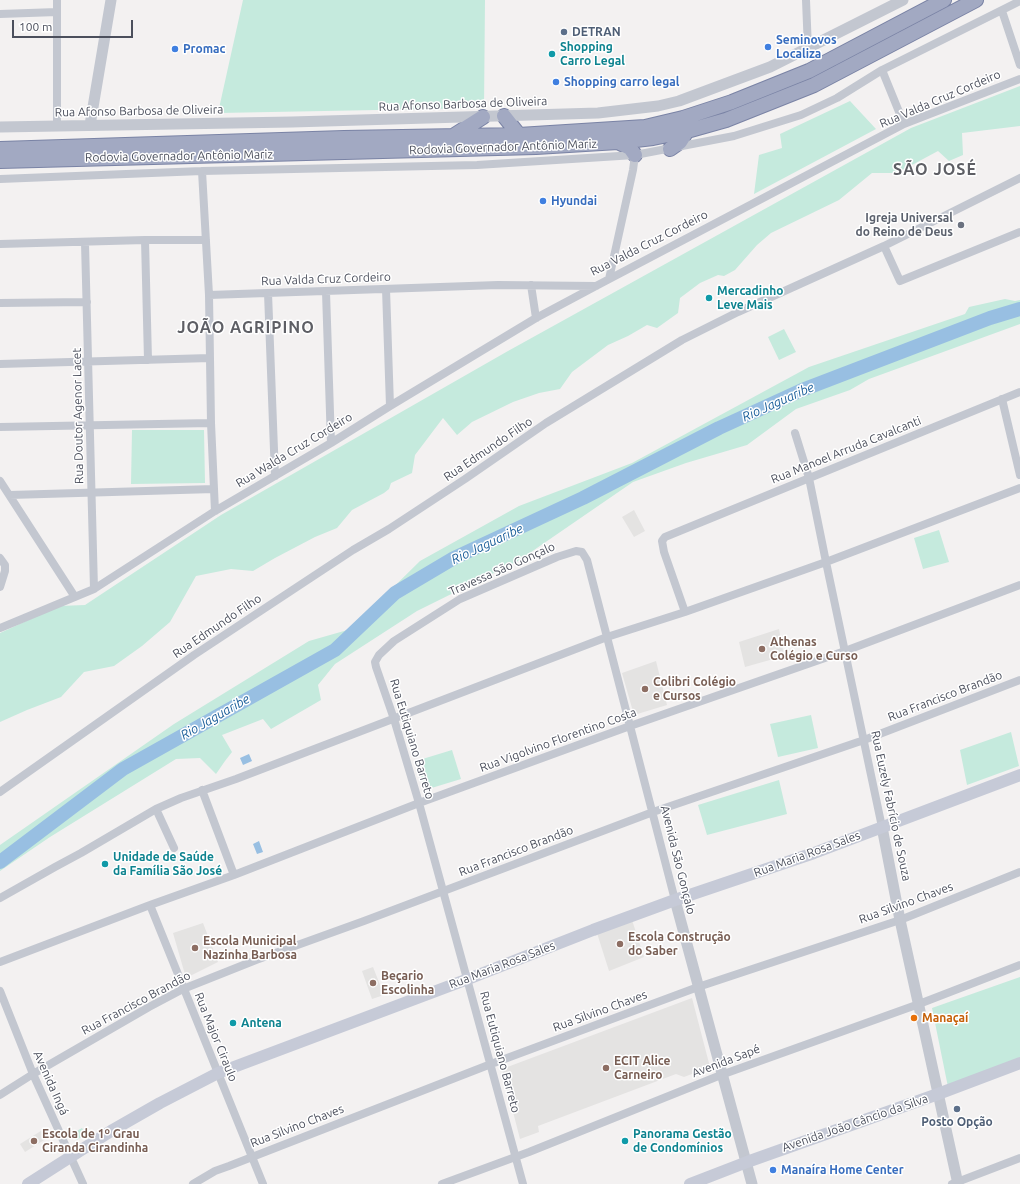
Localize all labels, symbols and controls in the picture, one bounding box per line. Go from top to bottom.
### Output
scale bar [14,12,135,38]
text: 100 m [19,20,52,33]
place label: DETRAN [572,25,621,39]
marker: DETRAN [559,27,569,37]
place label: Seminovos Localiza [776,33,837,61]
place label: Shopping Carro Legal [560,40,625,68]
place label: Promac [183,42,225,56]
marker: Seminovos Localiza [763,42,773,52]
marker: Promac [170,44,180,54]
marker: Shopping Carro Legal [547,49,557,59]
street label: Rua Valda Cruz Cordeiro [877,67,1003,131]
place label: Shopping carro legal [564,75,679,89]
marker: Shopping carro legal [551,77,561,87]
street label: Rua Afonso Barbosa de Oliveira [378,94,548,114]
street label: Rua Afonso Barbosa de Oliveira [55,102,223,120]
street label: Rodovia Governador Antônio Mariz [409,137,597,157]
street label: Rodovia Governador Antônio Mariz [85,147,273,165]
district label: SÃO JOSÉ [893,160,977,180]
place label: Hyundai [551,194,597,208]
marker: Hyundai [538,196,548,206]
street label: Rua Valda Cruz Cordeiro [588,207,710,279]
place label: Igreja Universal do Reino de Deus [855,211,953,239]
marker: Igreja Universal do Reino de Deus [956,220,966,230]
street label: Rua Valda Cruz Cordeiro [261,270,391,288]
place label: Mercadinho Leve Mais [717,284,783,312]
marker: Mercadinho Leve Mais [704,293,714,303]
district label: JOÃO AGRIPINO [177,318,315,338]
street label: Rua Doutor Agenor Lacet [70,348,86,484]
water label: Rio Jaguaribe [740,379,816,425]
street label: Rua Walda Cruz Cordeiro [233,409,355,491]
street label: Rua Manoel Arruda Cavalcanti [769,413,923,487]
street label: Rua Edmundo Filho [441,414,535,484]
water label: Rio Jaguaribe [449,521,525,567]
street label: Travessa São Gonçalo [447,539,557,599]
street label: Rua Edmundo Filho [170,591,264,661]
place label: Athenas Colégio e Curso [770,635,858,663]
marker: Athenas Colégio e Curso [757,644,767,654]
street label: Rua Francisco Brandão [886,668,1004,724]
place label: Colibri Colégio e Cursos [653,675,736,703]
street label: Rua Eutiquiano Barreto [387,677,437,801]
marker: Colibri Colégio e Cursos [640,684,650,694]
water label: Rio Jaguaribe [178,691,252,743]
street label: Rua Vigolvino Florentino Costa [478,705,638,775]
street label: Rua Euzely Fabrício de Souza [868,729,914,883]
street label: Avenida São Gonçalo [657,804,699,916]
street label: Rua Francisco Brandão [457,823,575,879]
street label: Rua Maria Rosa Sales [752,828,862,880]
place label: Unidade de Saúde da Família São José [113,850,222,878]
marker: Unidade de Saúde da Família São José [100,859,110,869]
street label: Rua Silvino Chaves [857,879,955,927]
place label: Escola Construção do Saber [628,930,731,958]
place label: Escola Municipal Nazinha Barbosa [203,934,297,962]
street label: Rua Maria Rosa Sales [447,938,557,992]
marker: Escola Construção do Saber [615,939,625,949]
marker: Escola Municipal Nazinha Barbosa [190,943,200,953]
street label: Rua Francisco Brandão [79,968,193,1038]
place label: Beçario Escolinha [381,969,434,997]
marker: Beçario Escolinha [368,978,378,988]
street label: Rua Silvino Chaves [551,987,649,1035]
street label: Rua Major Ciraulo [192,990,240,1084]
street label: Rua Eutiquiano Barreto [477,990,523,1114]
place label: Manaçaí [922,1011,968,1025]
marker: Manaçaí [909,1013,919,1023]
place label: Antena [241,1016,282,1030]
marker: Antena [228,1018,238,1028]
street label: Avenida Sapé [690,1041,762,1081]
street label: Avenida Ingá [30,1049,72,1117]
place label: ECIT Alice Carneiro [614,1054,670,1082]
marker: ECIT Alice Carneiro [601,1063,611,1073]
street label: Avenida João Câncio da Silva [780,1091,930,1155]
street label: Rua Silvino Chaves [248,1102,346,1150]
marker: Posto Opção [952,1104,962,1114]
place label: Posto Opção [921,1115,993,1129]
place label: Escola de 1º Grau Ciranda Cirandinha [42,1127,148,1155]
place label: Panorama Gestão de Condomínios [633,1127,732,1155]
marker: Escola de 1º Grau Ciranda Cirandinha [29,1136,39,1146]
marker: Panorama Gestão de Condomínios [620,1136,630,1146]
place label: Manaíra Home Center [781,1163,904,1177]
marker: Manaíra Home Center [768,1165,778,1175]

